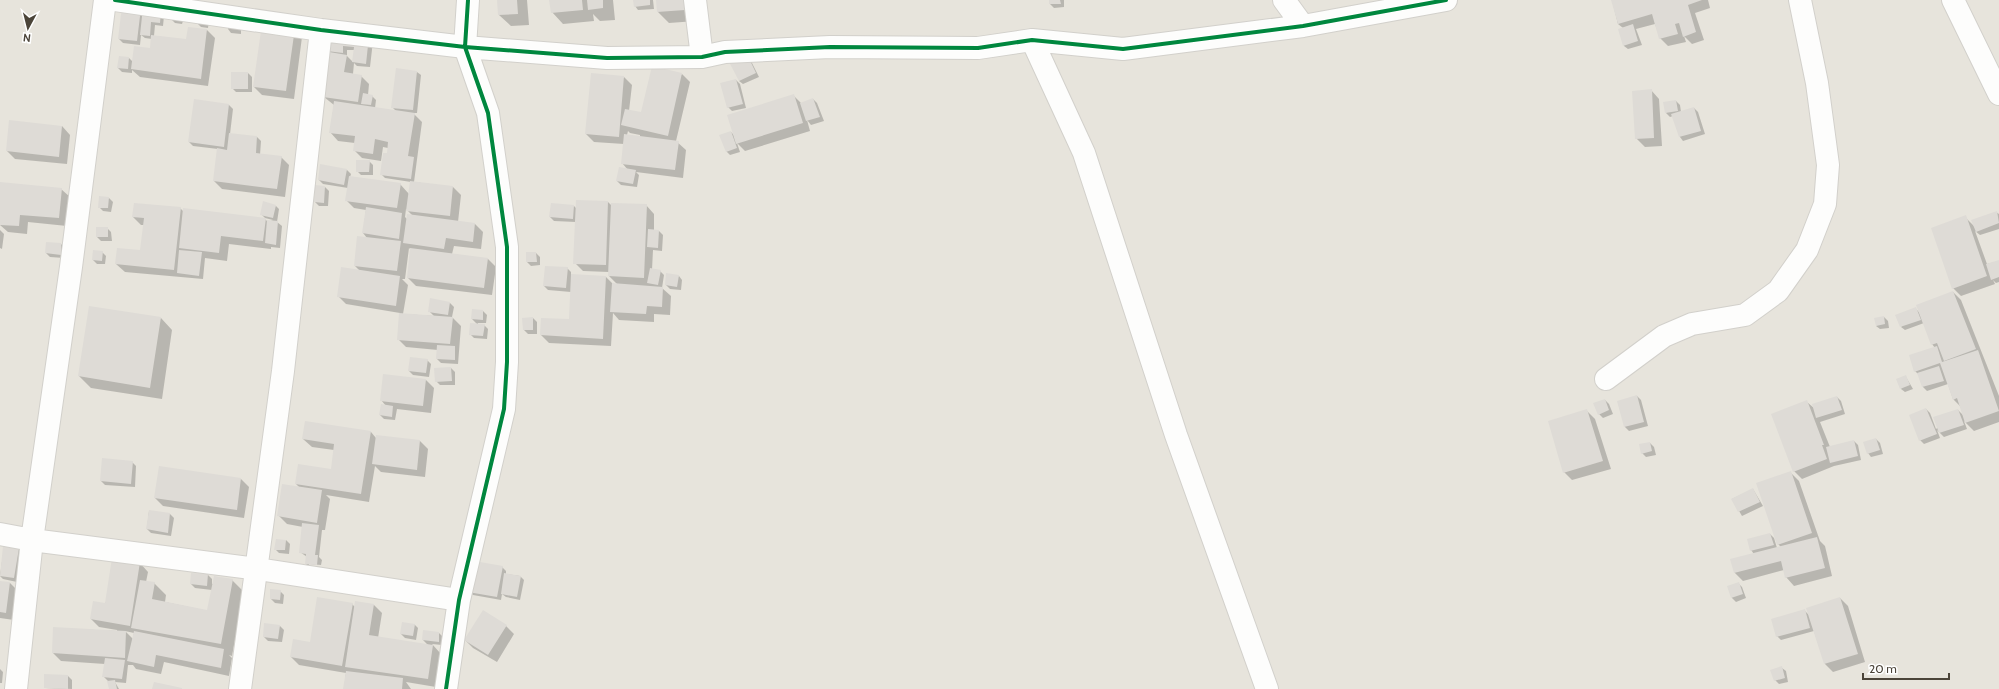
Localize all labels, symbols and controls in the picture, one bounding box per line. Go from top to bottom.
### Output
north arrow [8,8,48,48]
text: N [22,31,31,45]
scale bar [1863,655,1949,681]
text: 20 m [1869,661,1897,676]

